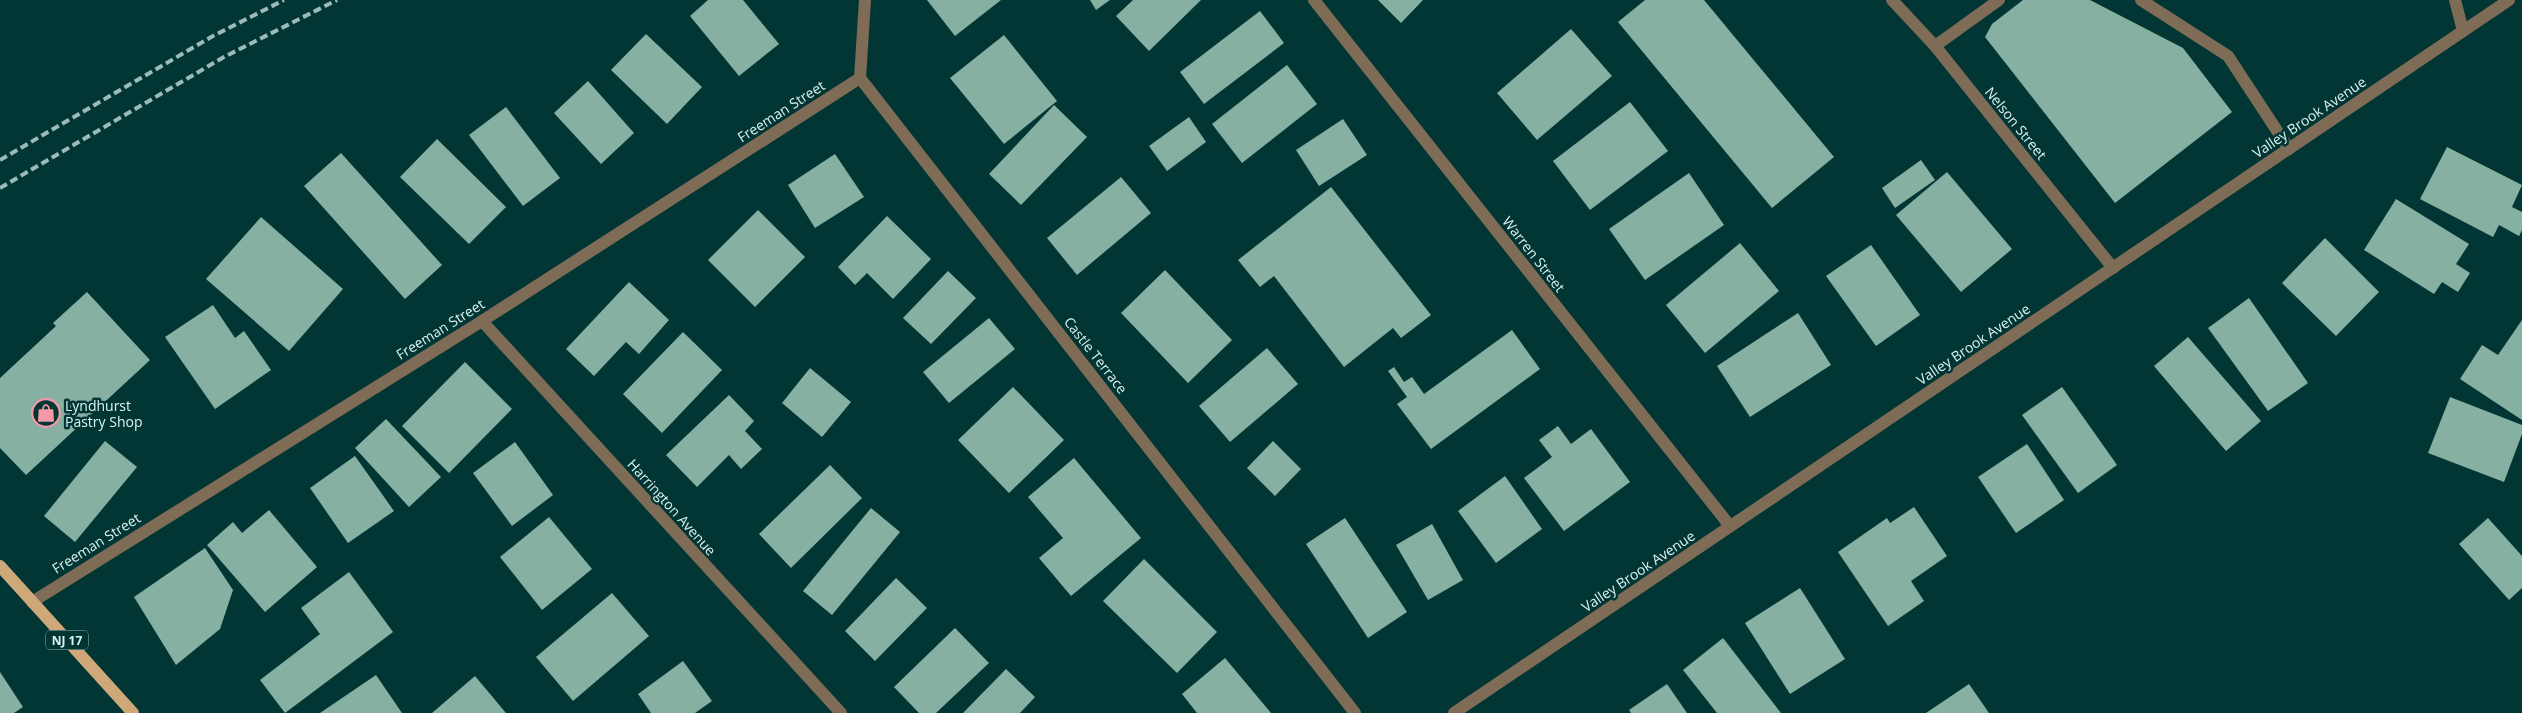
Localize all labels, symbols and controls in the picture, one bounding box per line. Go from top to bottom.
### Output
street label: Valley Brook Avenue [2249,72,2370,162]
street label: Freeman Street [734,76,828,146]
street label: Nelson Street [1981,83,2051,163]
street label: Warren Street [1498,212,1570,296]
street label: Freeman Street [392,294,488,364]
street label: Valley Brook Avenue [1913,299,2034,389]
street label: Castle Terrace [1060,313,1132,397]
place label: Lyndhurst Pastry Shop [65,396,143,431]
shop icon: Lyndhurst Pastry Shop [31,398,61,428]
street label: Harrington Avenue [624,455,721,559]
street label: Freeman Street [48,508,144,578]
street label: Valley Brook Avenue [1578,526,1699,616]
road number: NJ 17 [46,630,88,650]

